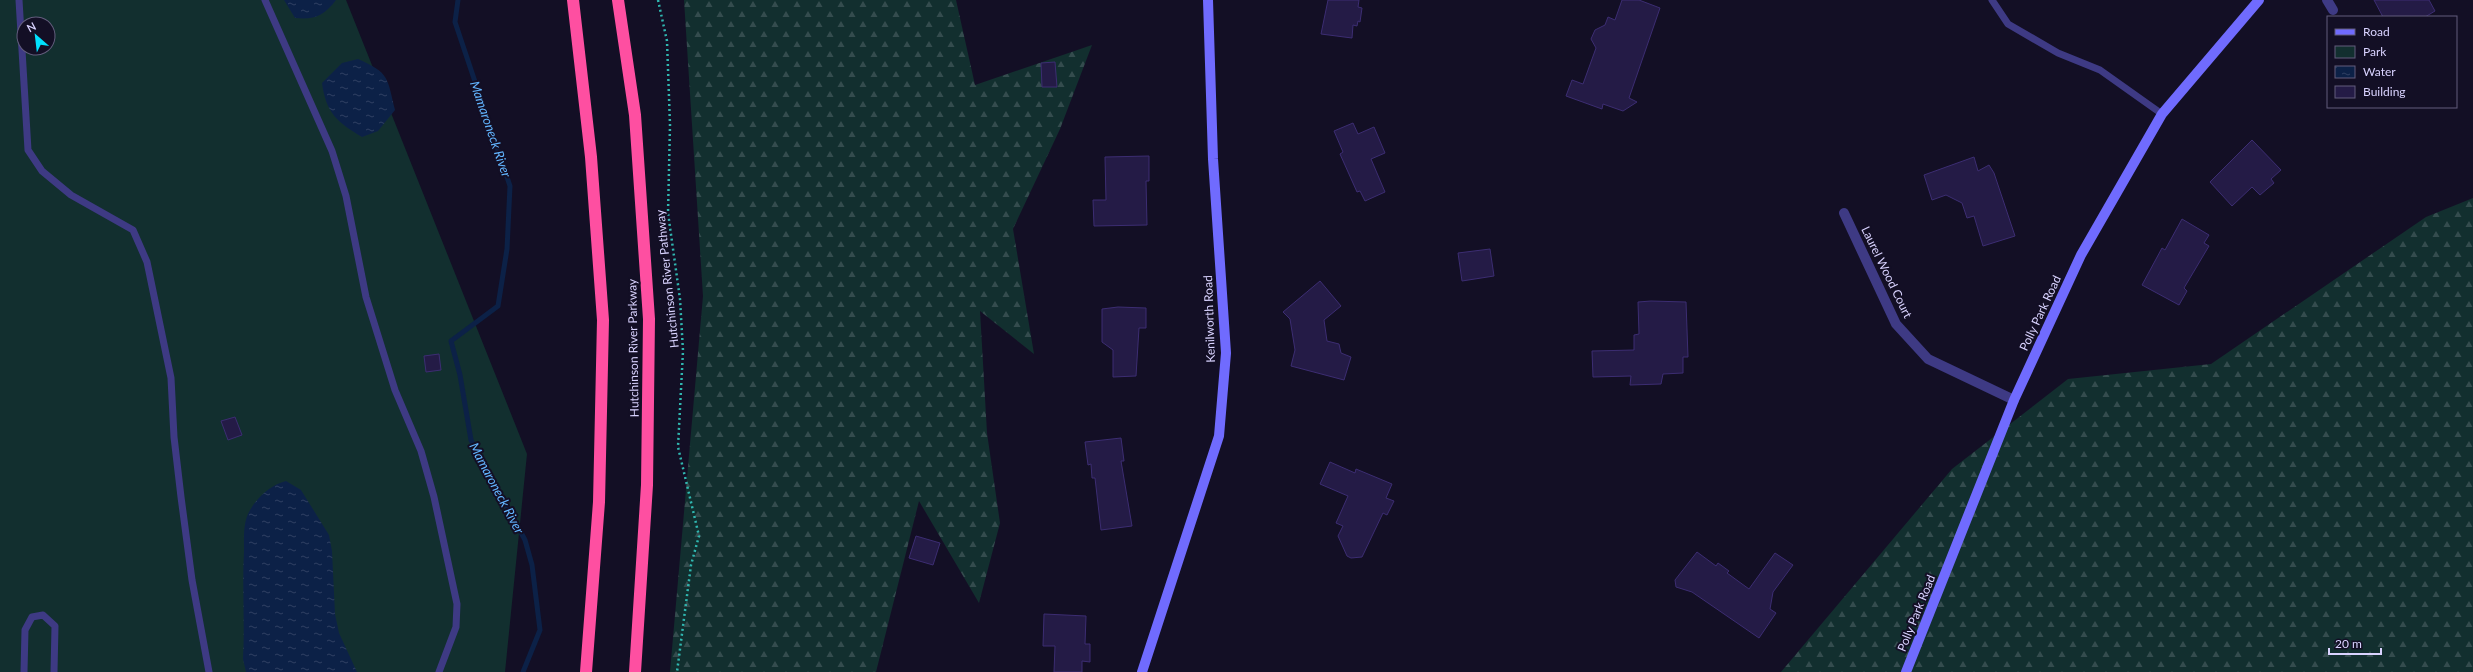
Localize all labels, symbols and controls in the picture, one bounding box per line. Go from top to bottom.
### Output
north arrow [16,16,56,56]
legend [2327,16,2457,108]
text: N [24,19,38,34]
text: Road [2363,24,2390,39]
text: Park [2363,44,2387,59]
text: Water [2363,64,2396,79]
water label: Mamaroneck River [467,79,515,180]
text: Building [2363,84,2406,99]
street label: Hutchinson River Pathway [652,208,682,349]
street label: Laurel Wood Court [1858,224,1916,321]
street label: Polly Park Road [2016,273,2064,353]
street label: Kenilworth Road [1200,275,1218,363]
street label: Hutchinson River Parkway [624,278,642,417]
water label: Mamaroneck River [466,440,528,537]
street label: Polly Park Road [1894,572,1938,654]
scale bar [2329,630,2381,656]
text: 20 m [2335,636,2362,651]

